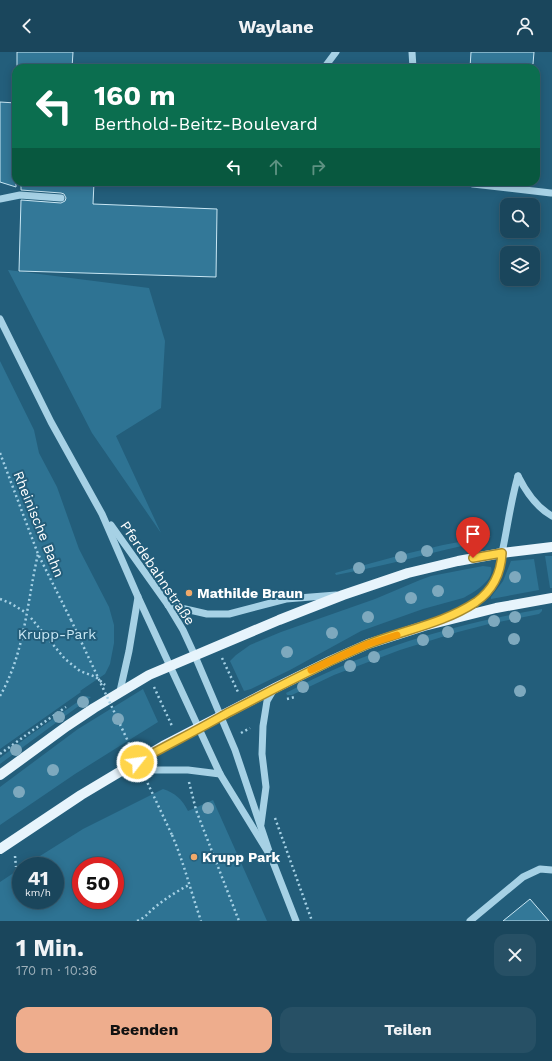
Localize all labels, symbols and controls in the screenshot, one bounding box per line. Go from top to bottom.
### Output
icon: back [16,15,38,37]
icon: person [514,15,536,37]
text: Waylane [238,16,314,37]
text: 160 m [94,79,176,112]
icon: left [28,80,80,132]
text: Berthold-Beitz-Boulevard [94,113,318,134]
icon: left [223,156,245,178]
icon: ahead [265,156,287,178]
icon: right [307,156,329,178]
map controls [500,198,540,286]
button: search [500,198,540,238]
button: layers [500,246,540,286]
street label: Rheinische Bahn [10,469,68,579]
pin [456,517,490,558]
street label: Pferdebahnstraße [117,518,199,628]
icon: arrive [462,523,484,545]
place label: Mathilde Braun [197,585,303,601]
marker: Mathilde Braun [184,588,194,598]
park label: Krupp-Park [18,626,96,642]
position arrow [116,741,158,783]
place label: Krupp Park [202,849,280,865]
marker: Krupp Park [189,852,199,862]
speed limit sign: 50 [72,857,124,909]
text: 41 [27,866,49,890]
text: km/h [25,887,51,898]
text: 1 Min. [16,934,84,962]
button: close [494,934,536,976]
text: 170 m · 10:36 [16,963,97,978]
button: Beenden [16,1007,272,1053]
button: Teilen [280,1007,536,1053]

